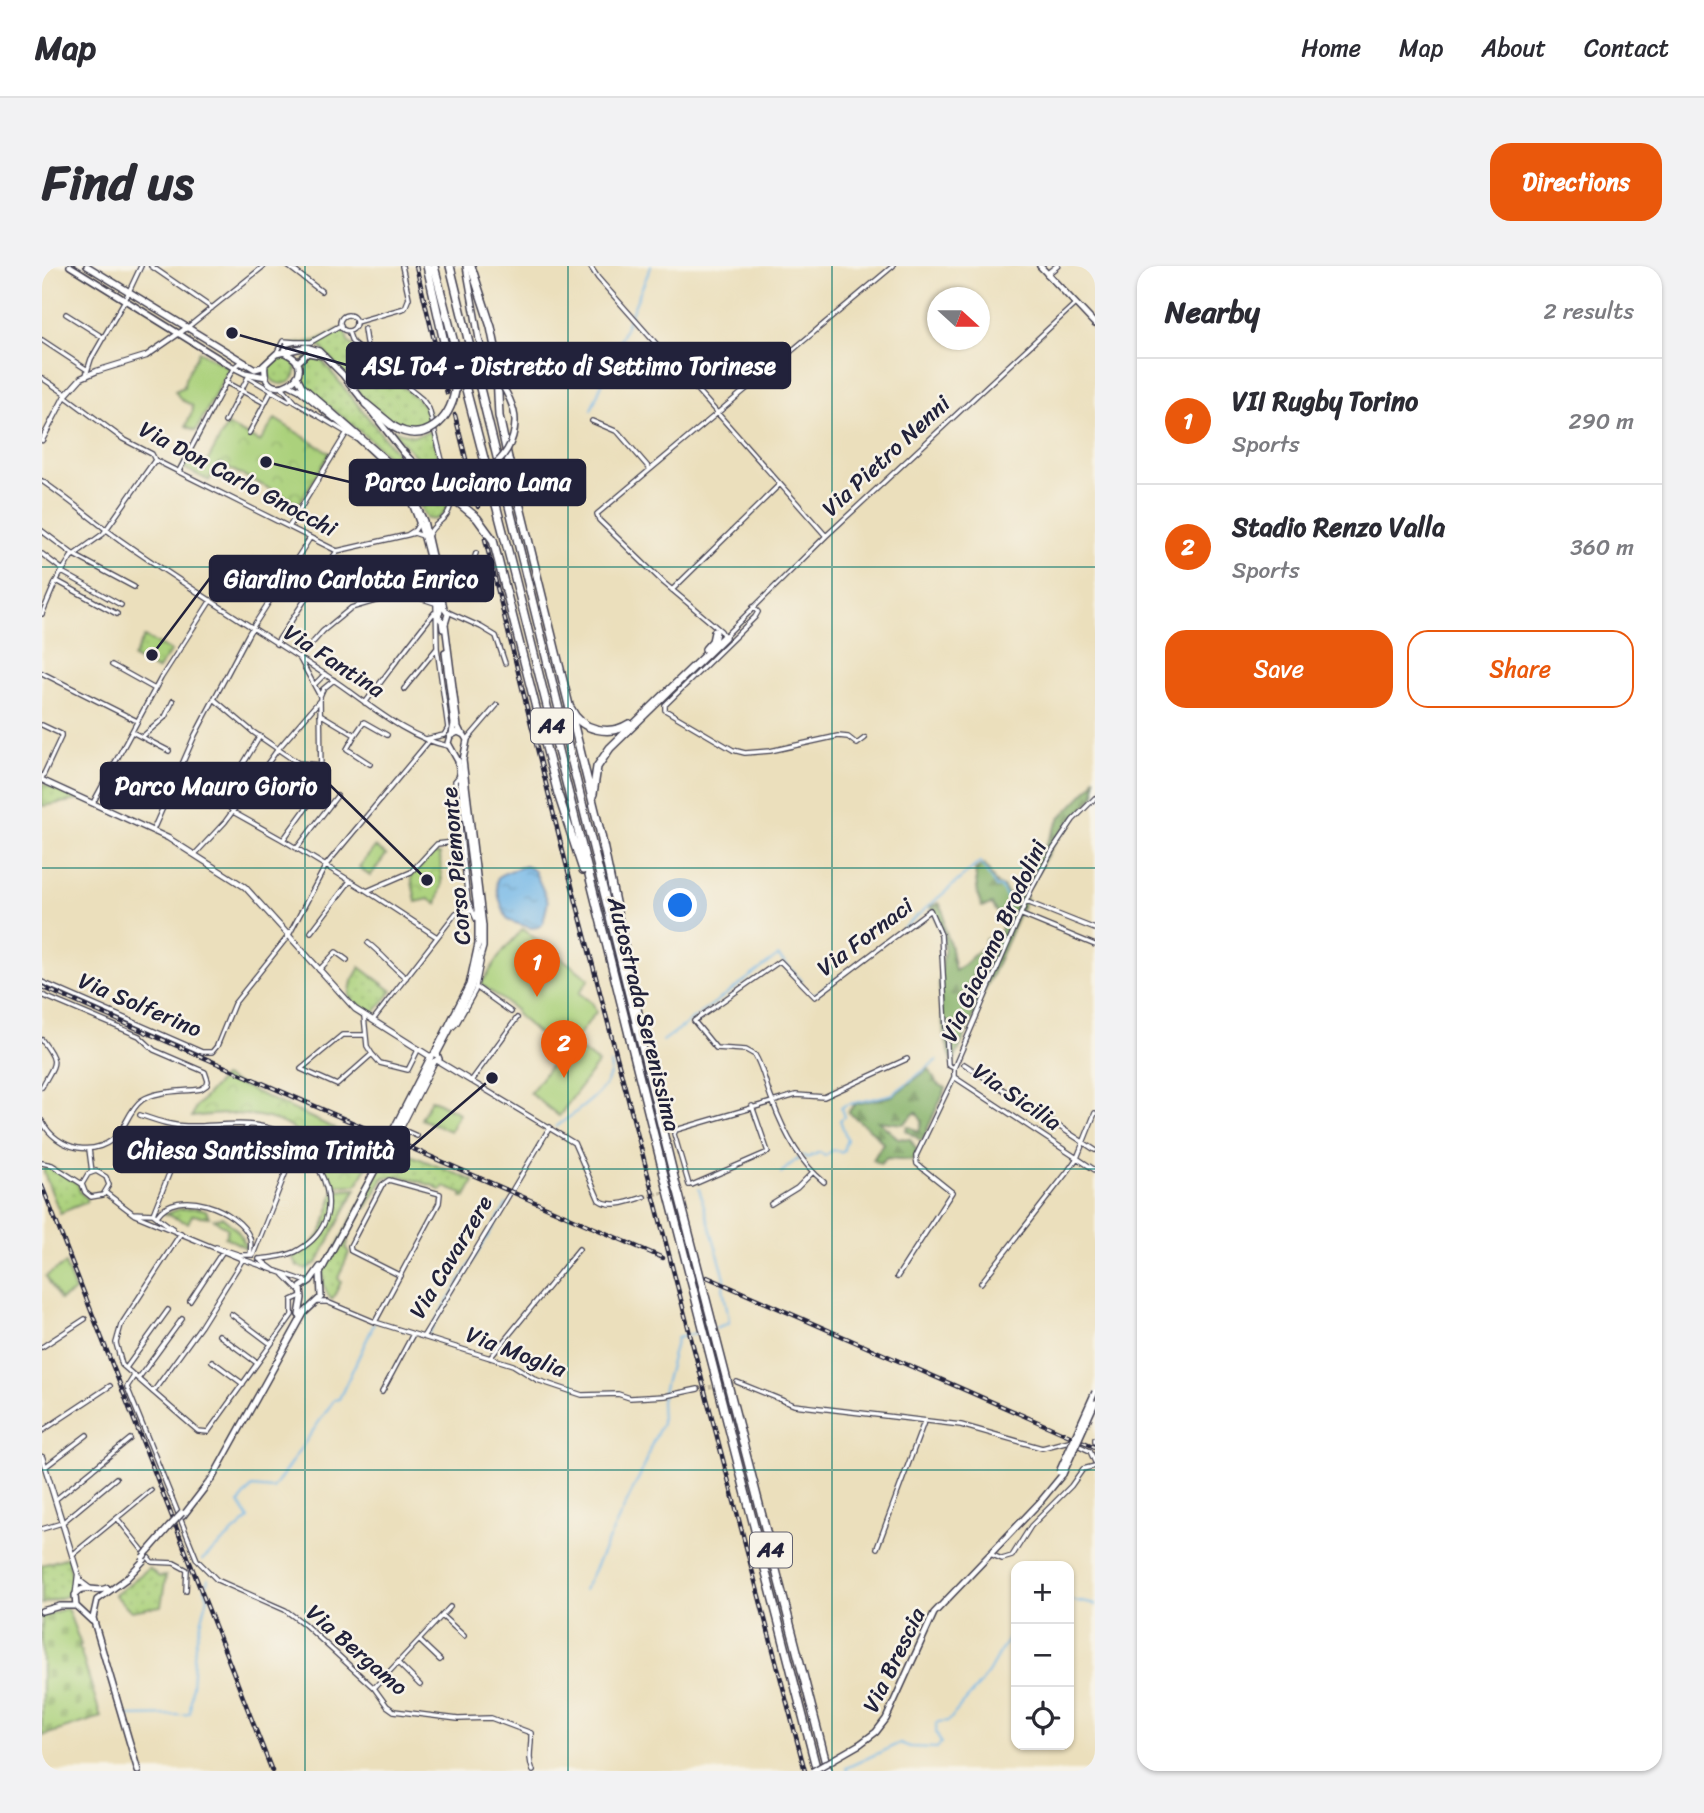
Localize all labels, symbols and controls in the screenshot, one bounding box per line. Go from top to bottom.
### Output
text: Map [35,19,96,77]
text: Home [1301,27,1361,69]
text: Map [1399,27,1443,69]
text: About [1481,27,1546,69]
text: Contact [1584,27,1669,69]
text: Find us [42,139,194,226]
button: Directions [1490,143,1662,221]
text: Nearby [1165,285,1260,339]
north arrow [927,287,990,350]
text: 2 results [1543,291,1634,332]
callout: ASL To4 - Distretto di Settimo Torinese [347,343,790,388]
text: ASL To4 - Distretto di Settimo Torinese [361,345,776,387]
text: VII Rugby Torino [1232,378,1418,424]
street label: Via Pietro Nenni [812,384,961,527]
text: 1 [1183,401,1193,442]
text: 290 m [1568,401,1634,442]
street label: Via Don Carlo Gnocchi [131,409,345,549]
text: Sports [1232,424,1300,465]
callout: Parco Luciano Lama [350,460,585,505]
text: Parco Luciano Lama [365,461,572,503]
text: Stadio Renzo Valla [1232,504,1445,550]
text: 2 [1181,527,1195,568]
text: 360 m [1570,527,1634,568]
text: Sports [1232,550,1300,591]
callout: Giardino Carlotta Enrico [210,556,493,601]
text: Giardino Carlotta Enrico [224,558,478,600]
street label: Via Fantina [275,613,394,710]
button: Save [1165,630,1393,708]
button: Share [1407,630,1634,708]
road number: A4 [531,708,573,743]
callout: Parco Mauro Giorio [101,763,330,808]
text: Parco Mauro Giorio [115,765,317,807]
street label: Corso Piemonte [429,785,483,947]
street label: Via Giacomo Brodolini [929,832,1059,1049]
street label: Via Fornaci [808,886,923,987]
your location [663,888,697,922]
street label: Autostrada Serenissima [595,891,693,1136]
pin: 1 [514,939,560,997]
street label: Via Solferino [72,960,208,1050]
pin: 2 [541,1020,587,1078]
street label: Via Sicilia [964,1052,1071,1142]
callout: Chiesa Santissima Trinità [114,1127,409,1172]
text: Chiesa Santissima Trinità [126,1129,395,1171]
street label: Via Cavarzere [398,1187,504,1327]
street label: Via Moglia [460,1314,573,1390]
road number: A4 [750,1532,792,1568]
map controls [1011,1561,1074,1750]
button: + [1011,1561,1074,1624]
street label: Via Bergamo [296,1593,418,1707]
street label: Via Brescia [851,1600,937,1720]
button: − [1011,1624,1074,1687]
button: locate [1011,1687,1074,1750]

